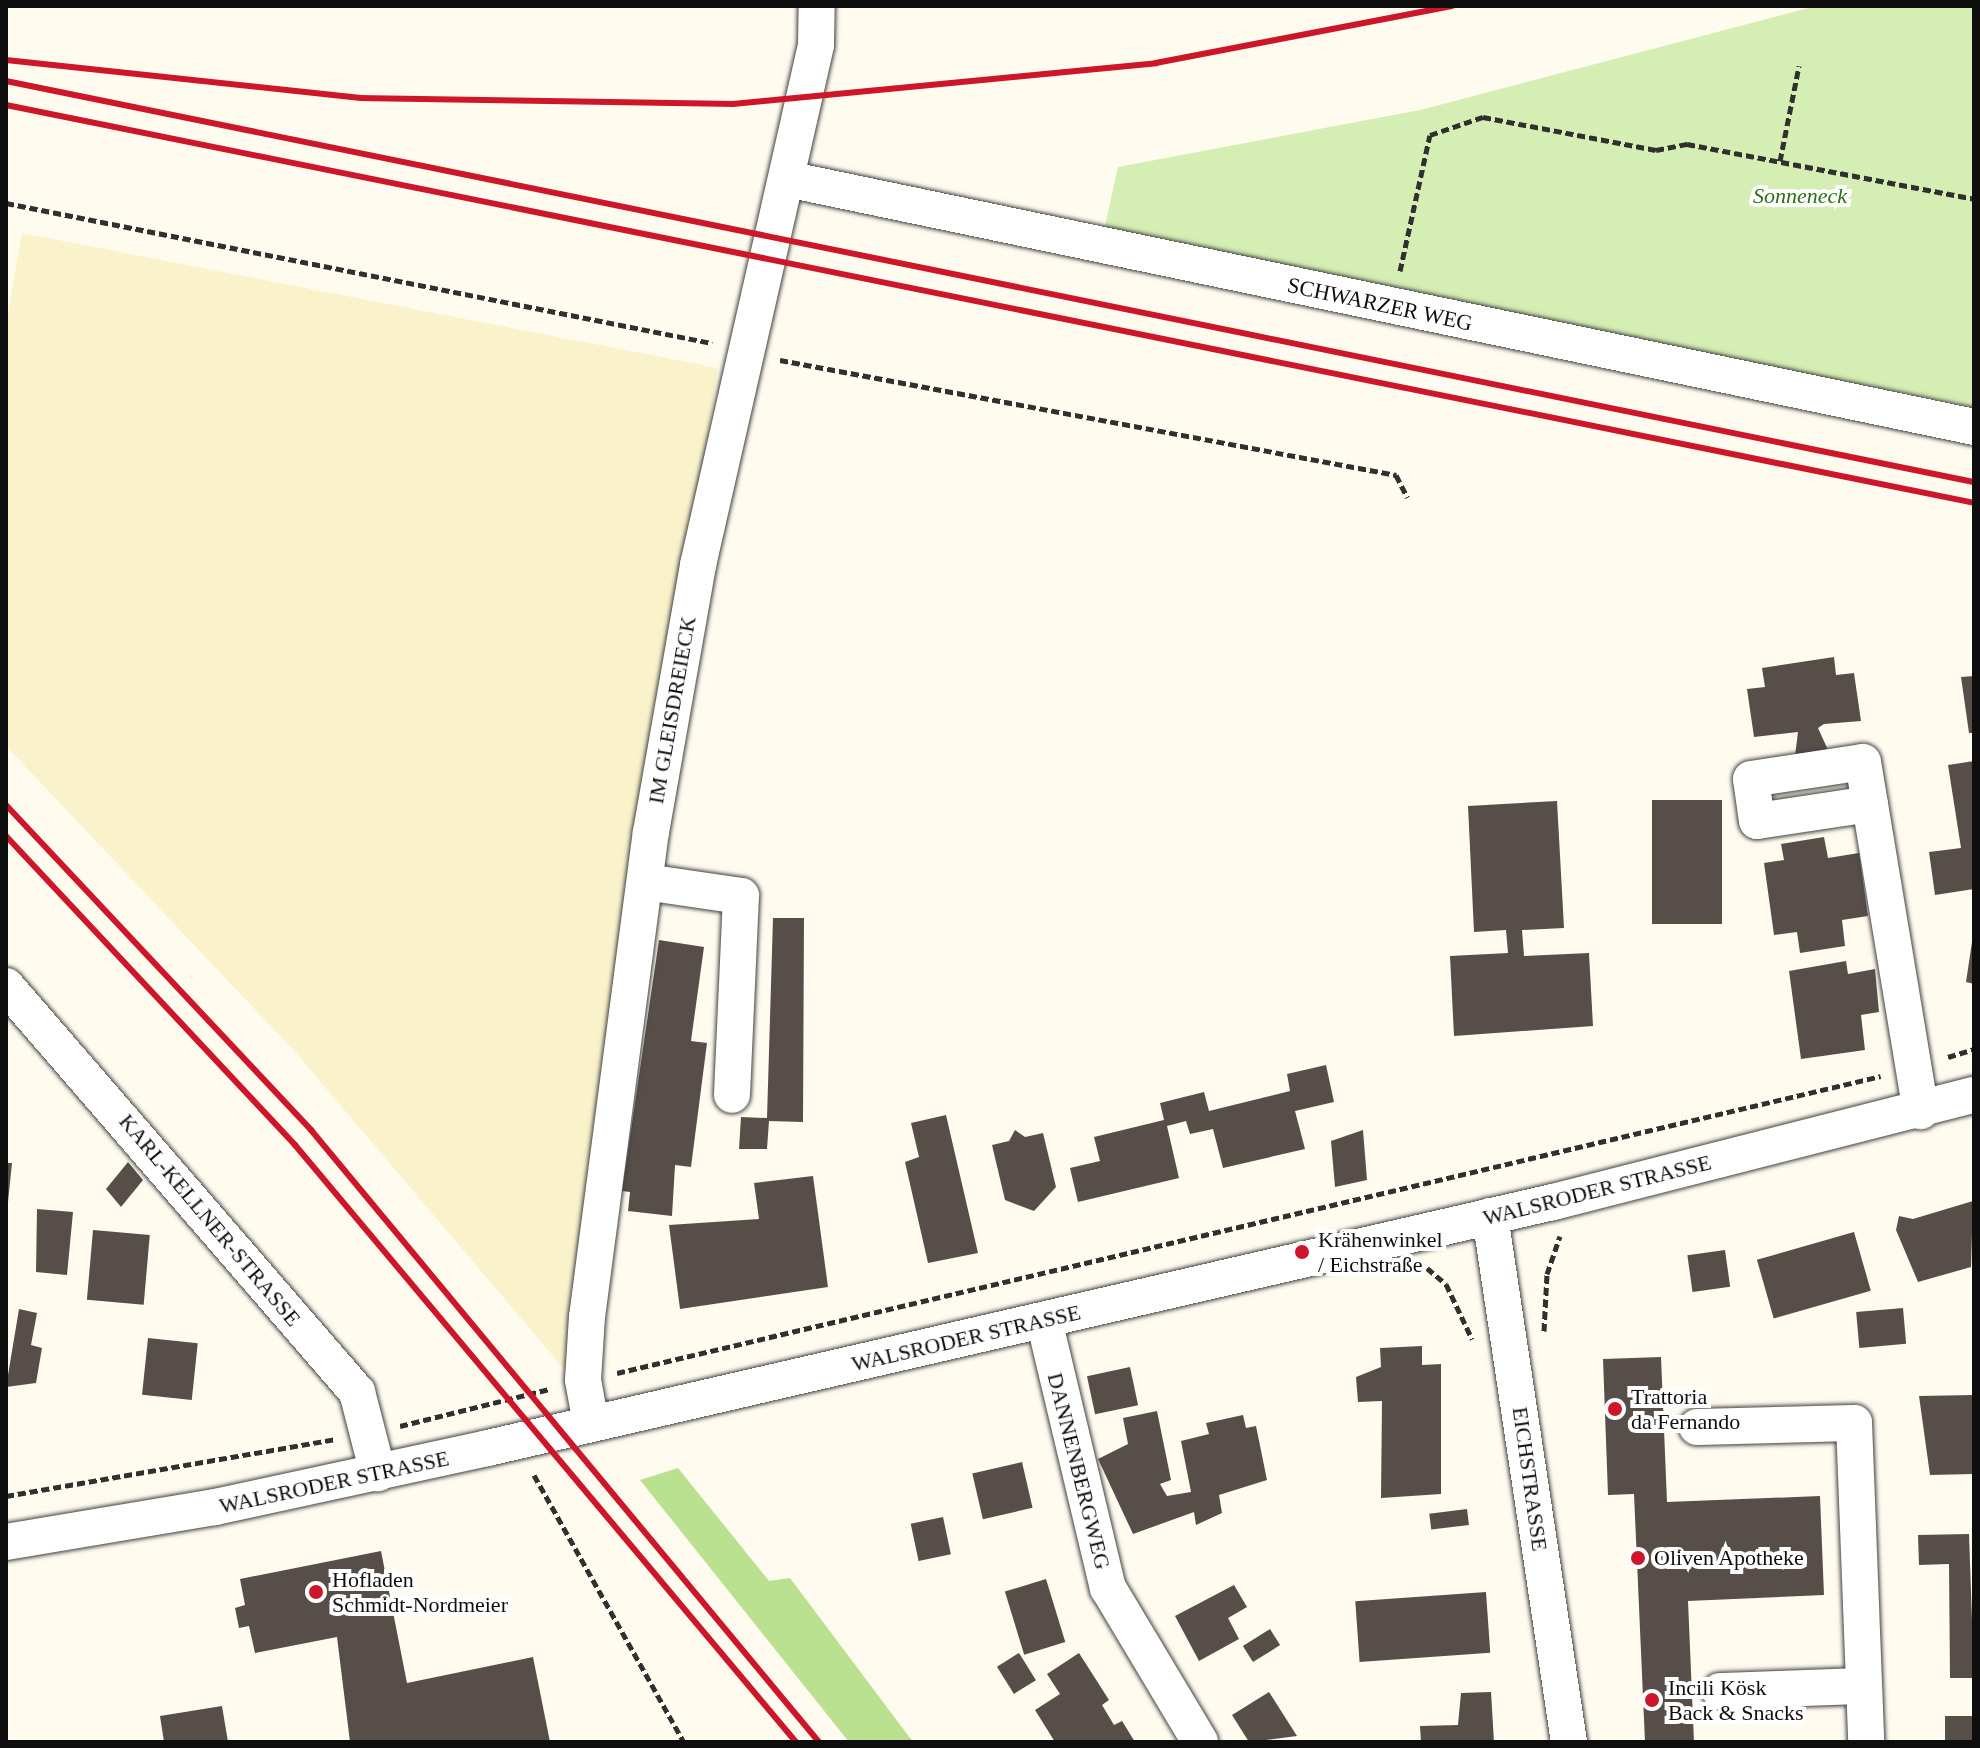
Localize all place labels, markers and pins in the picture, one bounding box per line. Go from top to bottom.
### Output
place label: Krähenwinkel / Eichstraße [1318,1226,1443,1278]
marker: Krähenwinkel / Eichstraße [1293,1243,1311,1261]
place label: Trattoria da Fernando [1631,1383,1740,1434]
marker: Trattoria da Fernando [1606,1400,1624,1418]
place label: Oliven Apotheke [1654,1545,1805,1571]
marker: Oliven Apotheke [1629,1549,1647,1567]
place label: Hofladen Schmidt-Nordmeier [332,1566,508,1618]
marker: Hofladen Schmidt-Nordmeier [307,1583,325,1601]
place label: Incili Kösk Back & Snacks [1668,1674,1804,1726]
marker: Incili Kösk Back & Snacks [1643,1691,1661,1709]

